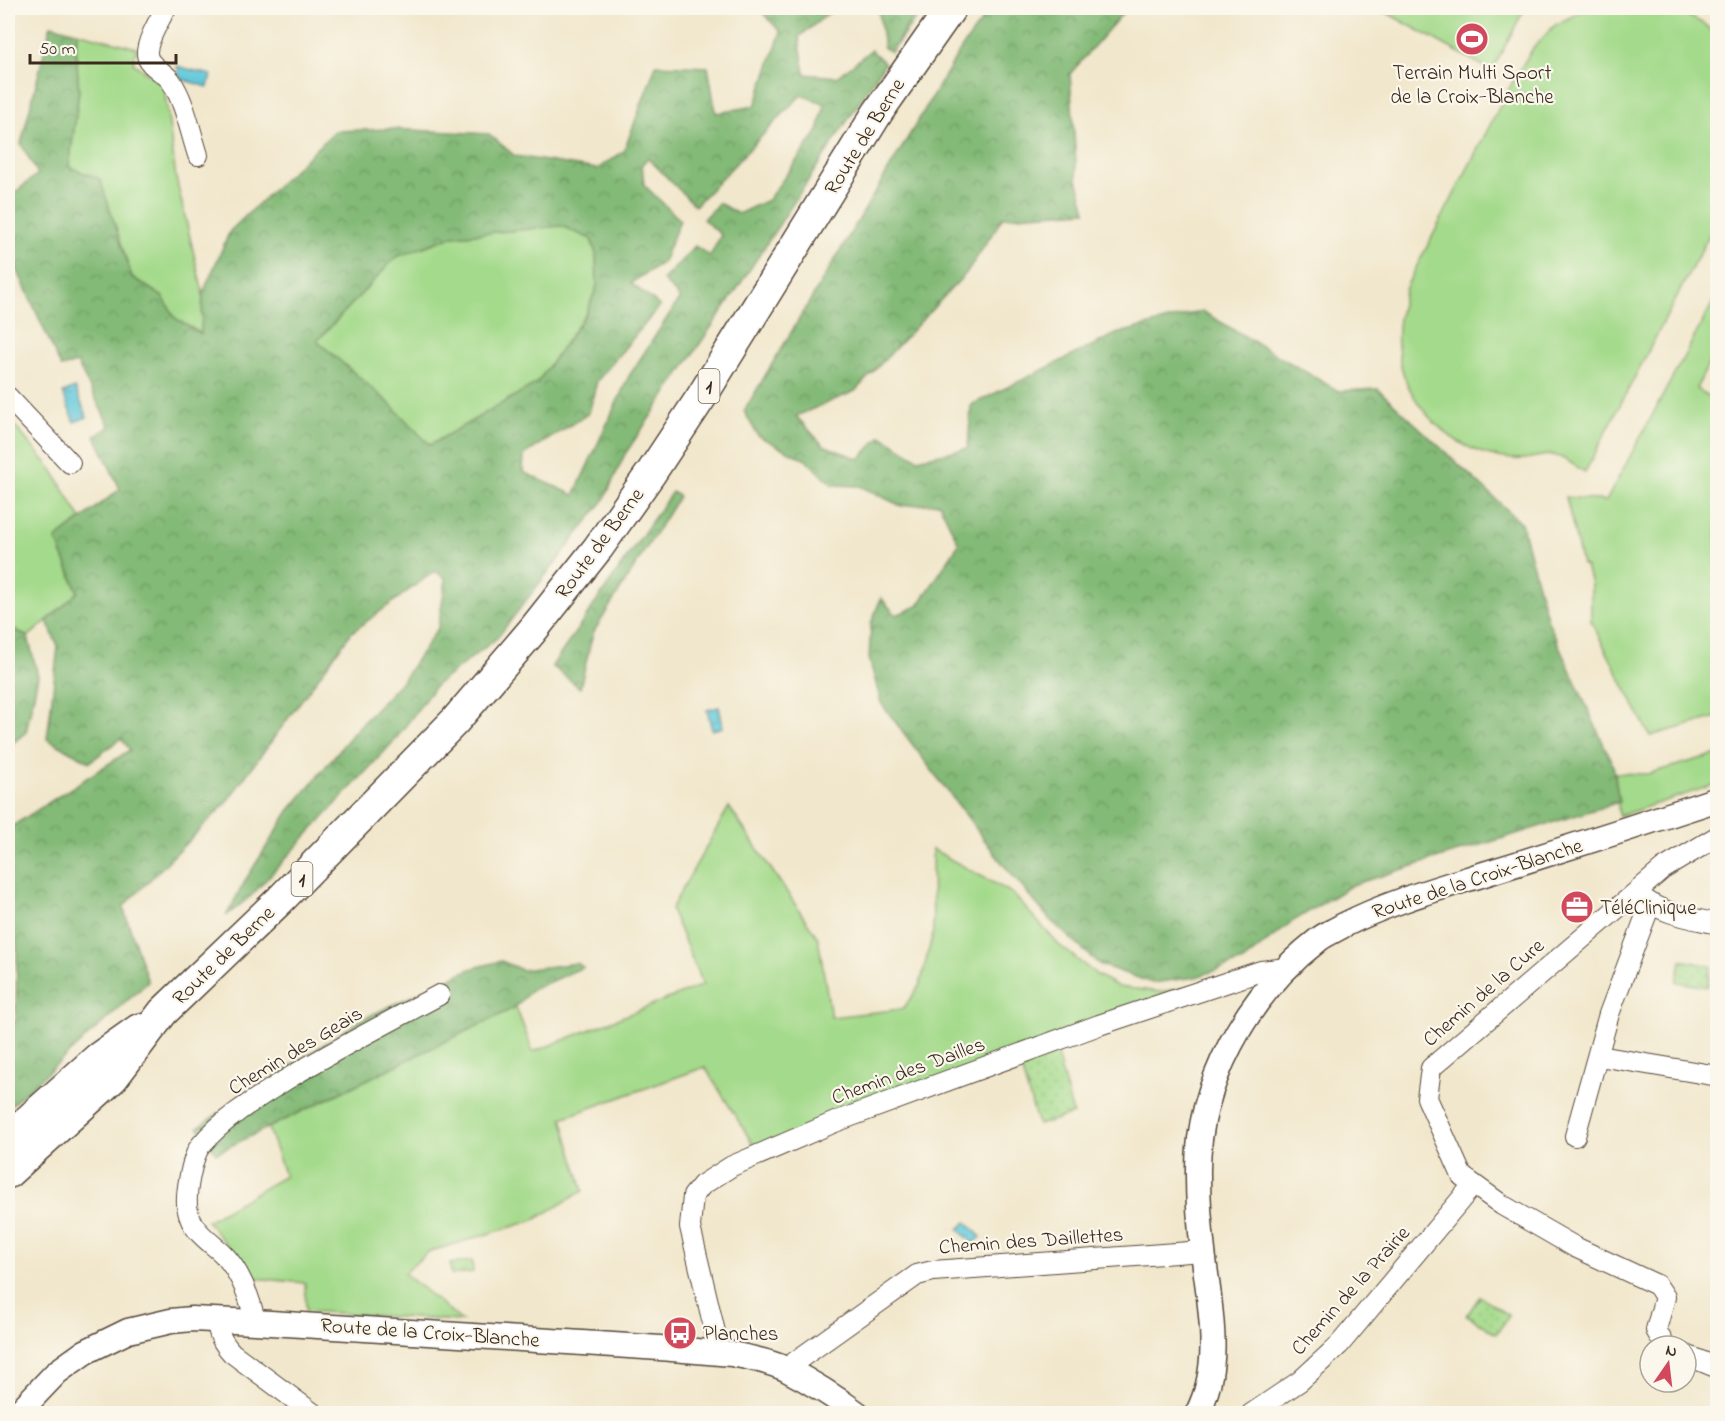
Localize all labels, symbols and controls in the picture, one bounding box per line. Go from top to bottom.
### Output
sports icon: Terrain Multi Sport de la Croix-Blanche [1454,21,1490,57]
scale bar [30,27,176,65]
text: 50 m [39,37,76,63]
place label: Terrain Multi Sport de la Croix-Blanche [1390,59,1554,113]
street label: Route de Berne [818,72,914,201]
road number: 1 [698,369,720,403]
street label: Route de Berne [549,482,653,606]
street label: Route de la Croix-Blanche [1369,832,1587,928]
road number: 1 [292,862,312,896]
office icon: TéléClinique [1559,889,1595,925]
place label: TéléClinique [1600,894,1697,924]
street label: Route de Berne [166,899,283,1013]
street label: Chemin de la Cure [1417,932,1552,1055]
street label: Chemin des Geais [223,1000,369,1104]
street label: Chemin des Dailles [828,1030,990,1114]
street label: Chemin de la Prairie [1285,1219,1418,1363]
street label: Chemin des Daillettes [938,1221,1124,1263]
street label: Route de la Croix-Blanche [319,1311,541,1357]
bus stop icon: Planches [662,1315,698,1351]
place label: Planches [703,1320,779,1350]
north arrow [1638,1334,1698,1394]
text: N [1663,1338,1679,1364]

